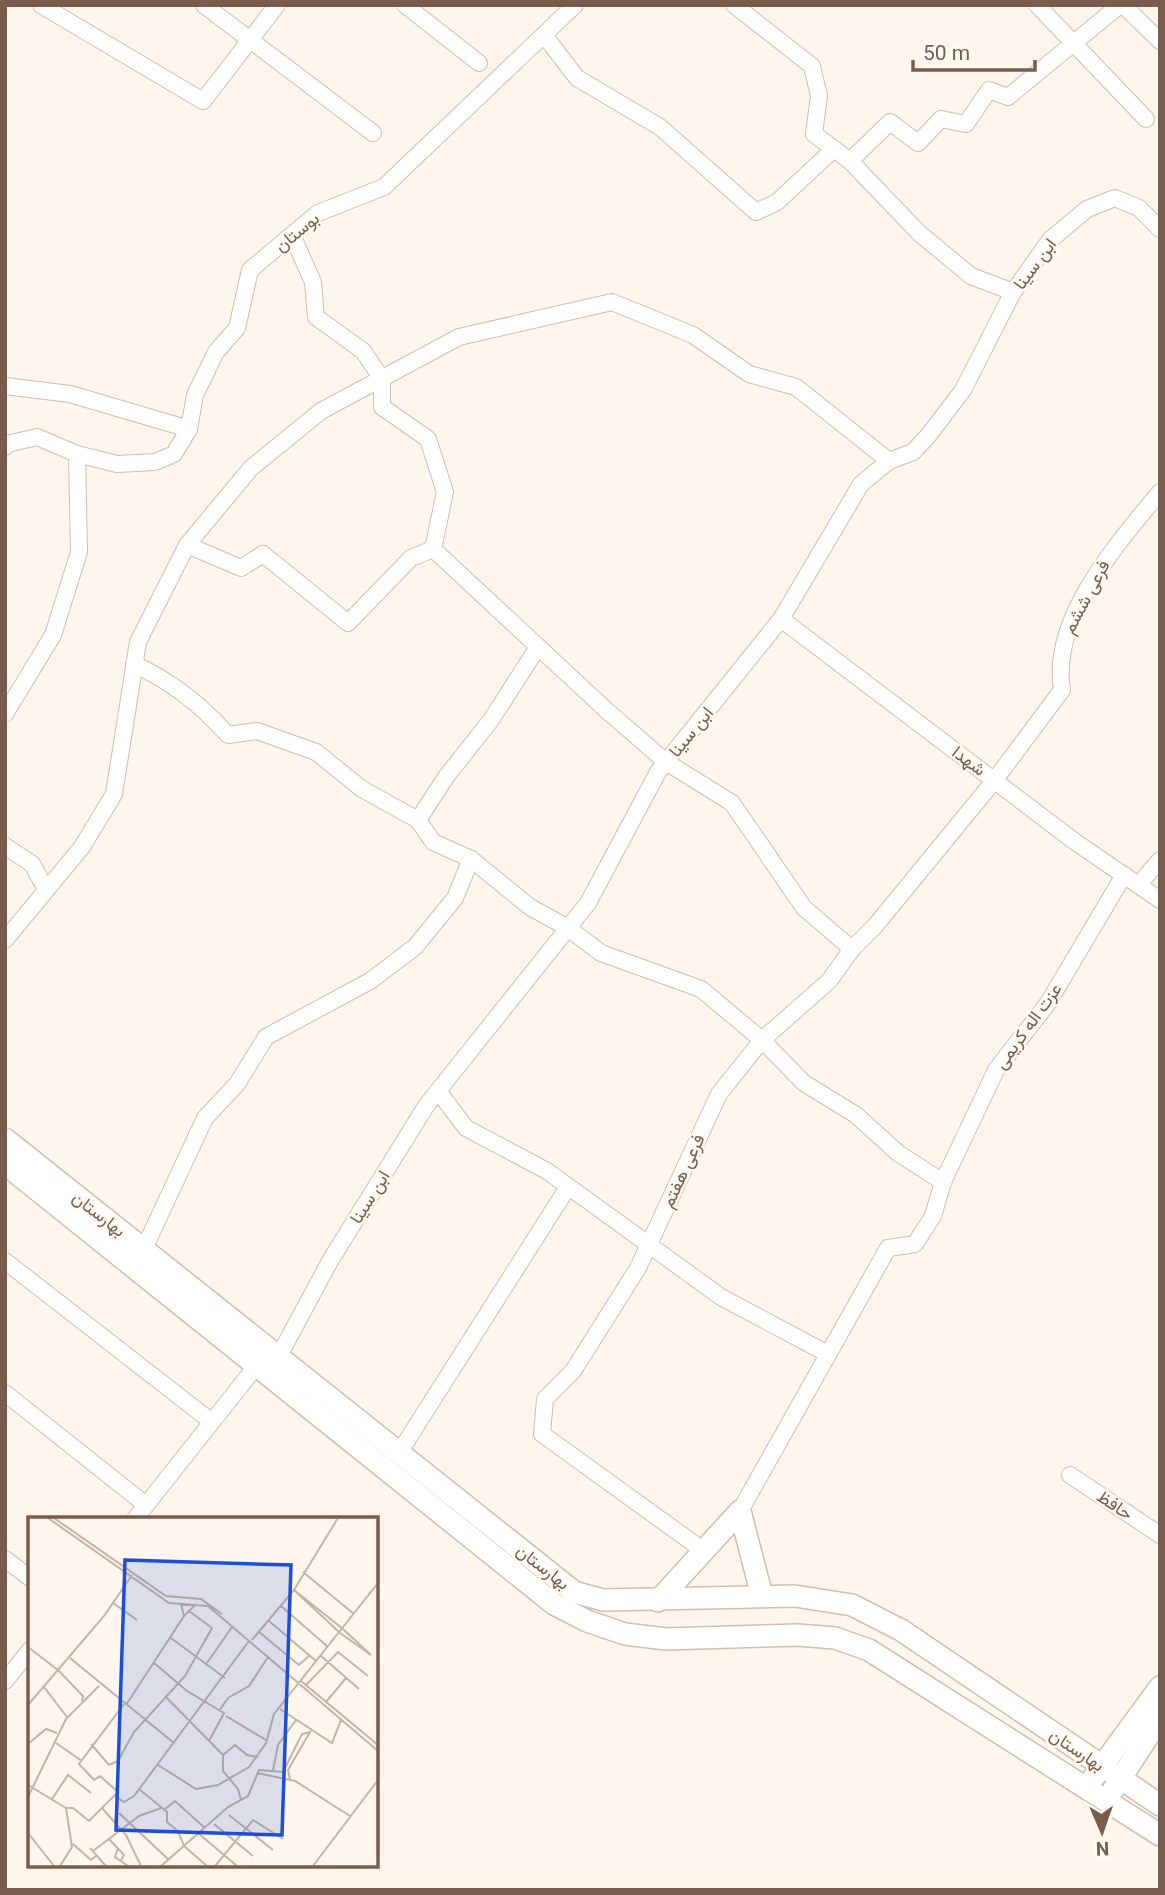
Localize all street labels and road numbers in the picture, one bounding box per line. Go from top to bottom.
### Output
street label: بوستان [270,207,324,257]
street label: ابن سینا [1009,234,1061,294]
street label: فرعی ششم [1057,556,1115,638]
street label: ابن سینا [664,702,718,762]
street label: شهدا [948,741,990,781]
street label: عزت اله کریمی [989,979,1067,1073]
street label: فرعی هفتم [656,1131,710,1212]
street label: ابن سینا [345,1166,395,1228]
street label: بهارستان [68,1186,130,1242]
street label: حافظ [1093,1485,1137,1524]
street label: بهارستان [512,1539,574,1595]
street label: بهارستان [1045,1724,1109,1776]

